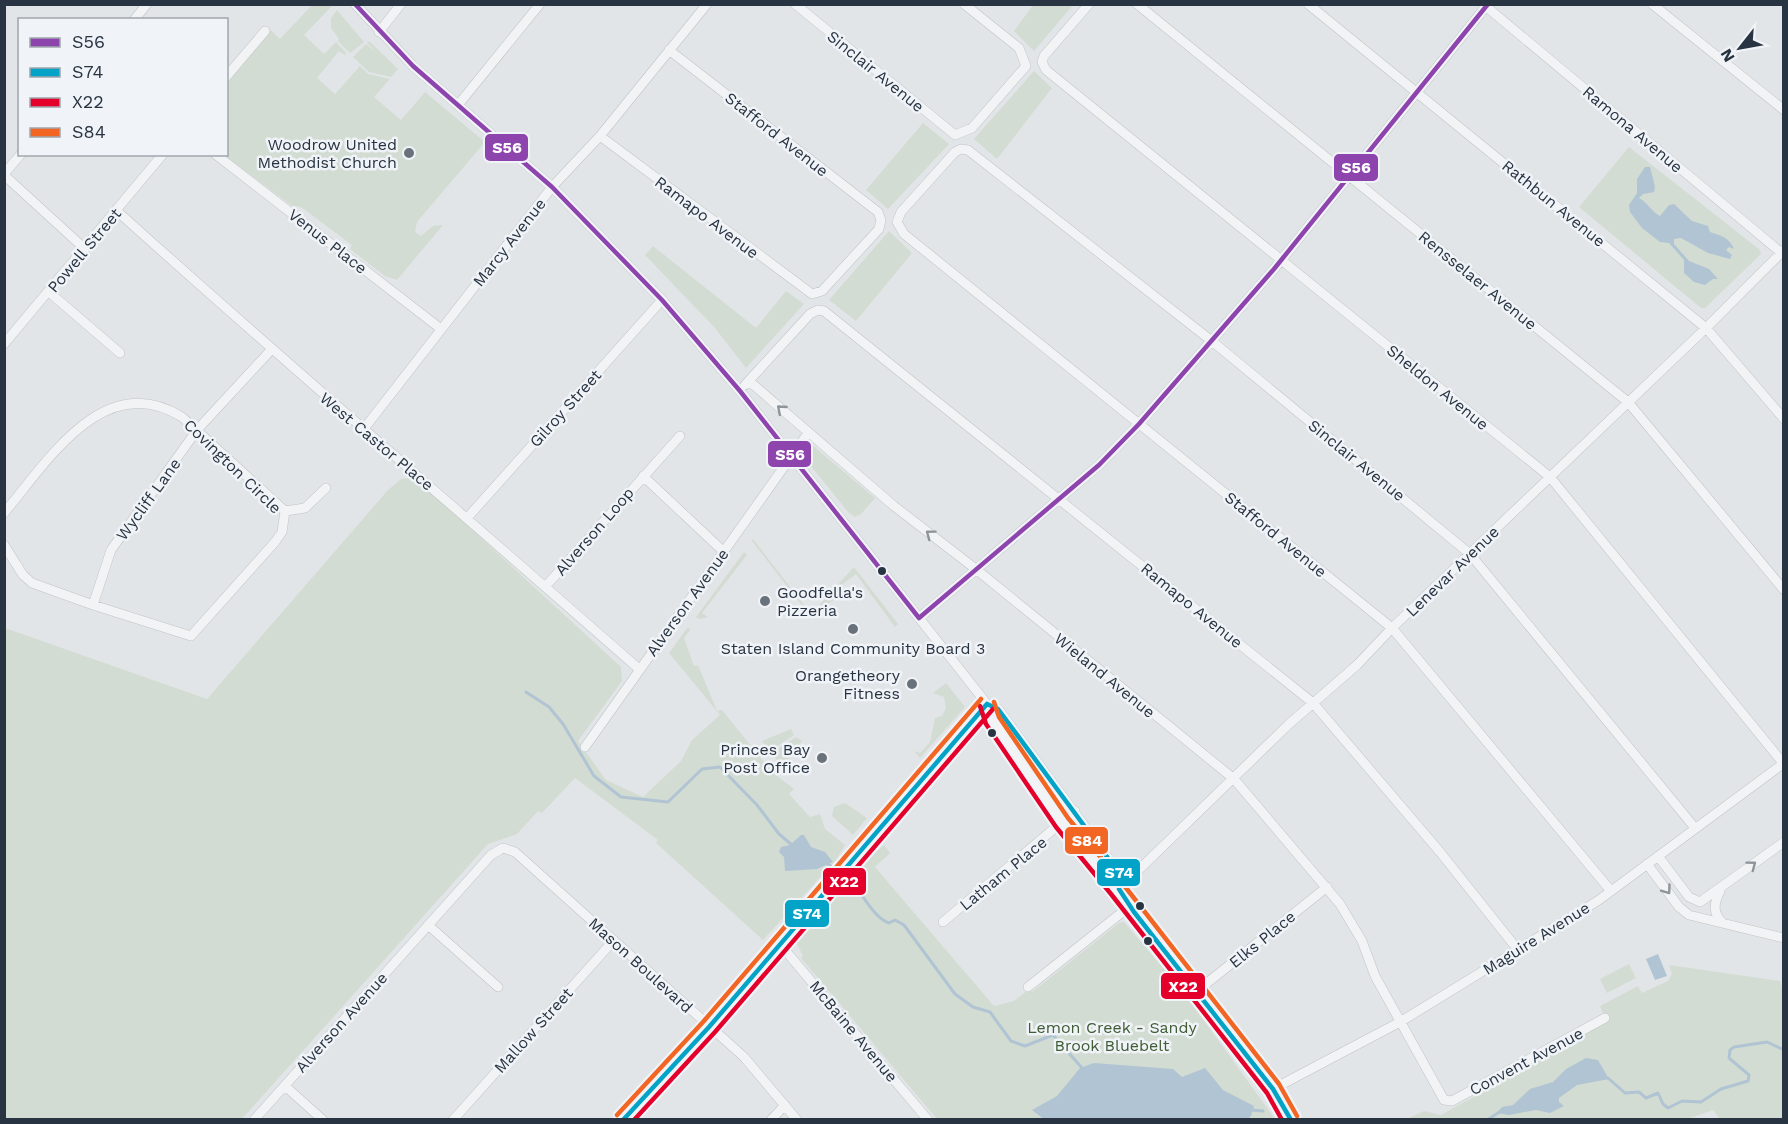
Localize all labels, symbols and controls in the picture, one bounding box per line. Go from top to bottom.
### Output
legend [18,18,228,156]
north arrow [1710,18,1770,78]
street label: Sinclair Avenue [823,27,928,116]
text: S56 [72,31,105,52]
text: N [1716,45,1739,65]
text: S74 [72,61,103,82]
street label: Ramona Avenue [1579,82,1686,177]
street label: Stafford Avenue [721,88,832,181]
text: X22 [72,91,104,112]
text: S84 [72,121,106,142]
line badge: S56 [484,133,529,162]
place label: Woodrow United Methodist Church [257,135,397,172]
text: S56 [492,138,522,157]
marker: Woodrow United Methodist Church [402,146,416,160]
line badge: S56 [1333,153,1379,182]
street label: Rathbun Avenue [1498,156,1609,251]
text: S56 [1341,158,1371,177]
street label: Ramapo Avenue [651,172,762,263]
street label: Marcy Avenue [469,194,550,290]
street label: Powell Street [44,204,125,296]
street label: Venus Place [285,205,371,278]
street label: Rensselaer Avenue [1415,227,1541,334]
street label: Sheldon Avenue [1383,341,1492,434]
street label: Gilroy Street [526,365,605,451]
street label: West Castor Place [316,388,438,495]
one-way arrow [777,405,788,416]
street label: Covington Circle [180,415,285,518]
street label: Sinclair Avenue [1304,416,1409,505]
line badge: S56 [767,440,812,468]
text: S56 [775,445,805,464]
street label: Wycliff Lane [112,455,185,544]
street label: Alverson Loop [551,483,638,579]
street label: Stafford Avenue [1221,487,1330,581]
street label: Lenevar Avenue [1402,522,1503,621]
one-way arrow [926,531,937,542]
street label: Alverson Avenue [642,545,733,660]
street label: Ramapo Avenue [1137,559,1246,652]
unlabelled marker [876,565,888,577]
place label: Goodfella's Pizzeria [777,583,863,620]
marker: Goodfella's Pizzeria [758,594,772,608]
marker: Staten Island Community Board 3 [846,622,860,636]
street label: Wieland Avenue [1050,629,1159,722]
place label: Staten Island Community Board 3 [721,639,985,658]
place label: Orangetheory Fitness [795,666,901,703]
marker: Orangetheory Fitness [905,677,919,691]
unlabelled marker [986,727,998,739]
place label: Princes Bay Post Office [720,740,811,777]
marker: Princes Bay Post Office [815,751,829,765]
line badge: S84 [1064,826,1109,855]
text: S84 [1072,831,1102,850]
street label: Latham Place [956,832,1051,914]
line badge: S74 [1096,858,1141,887]
one-way arrow [1746,861,1757,872]
text: S74 [1104,863,1134,882]
line badge: X22 [822,867,867,896]
text: X22 [829,872,859,891]
one-way arrow [1660,884,1671,895]
street label: Maguire Avenue [1479,898,1593,979]
line badge: S74 [784,899,830,928]
unlabelled marker [1134,900,1146,912]
text: S74 [792,904,822,923]
street label: Elks Place [1225,907,1299,972]
street label: Mason Boulevard [585,914,697,1017]
unlabelled marker [1142,935,1154,947]
street label: Alverson Avenue [291,968,391,1076]
line badge: X22 [1160,972,1206,1000]
street label: McBaine Avenue [806,977,902,1086]
text: X22 [1168,977,1198,996]
street label: Mallow Street [490,983,577,1077]
park label: Lemon Creek - Sandy Brook Bluebelt [1027,1018,1198,1055]
street label: Convent Avenue [1466,1024,1586,1099]

